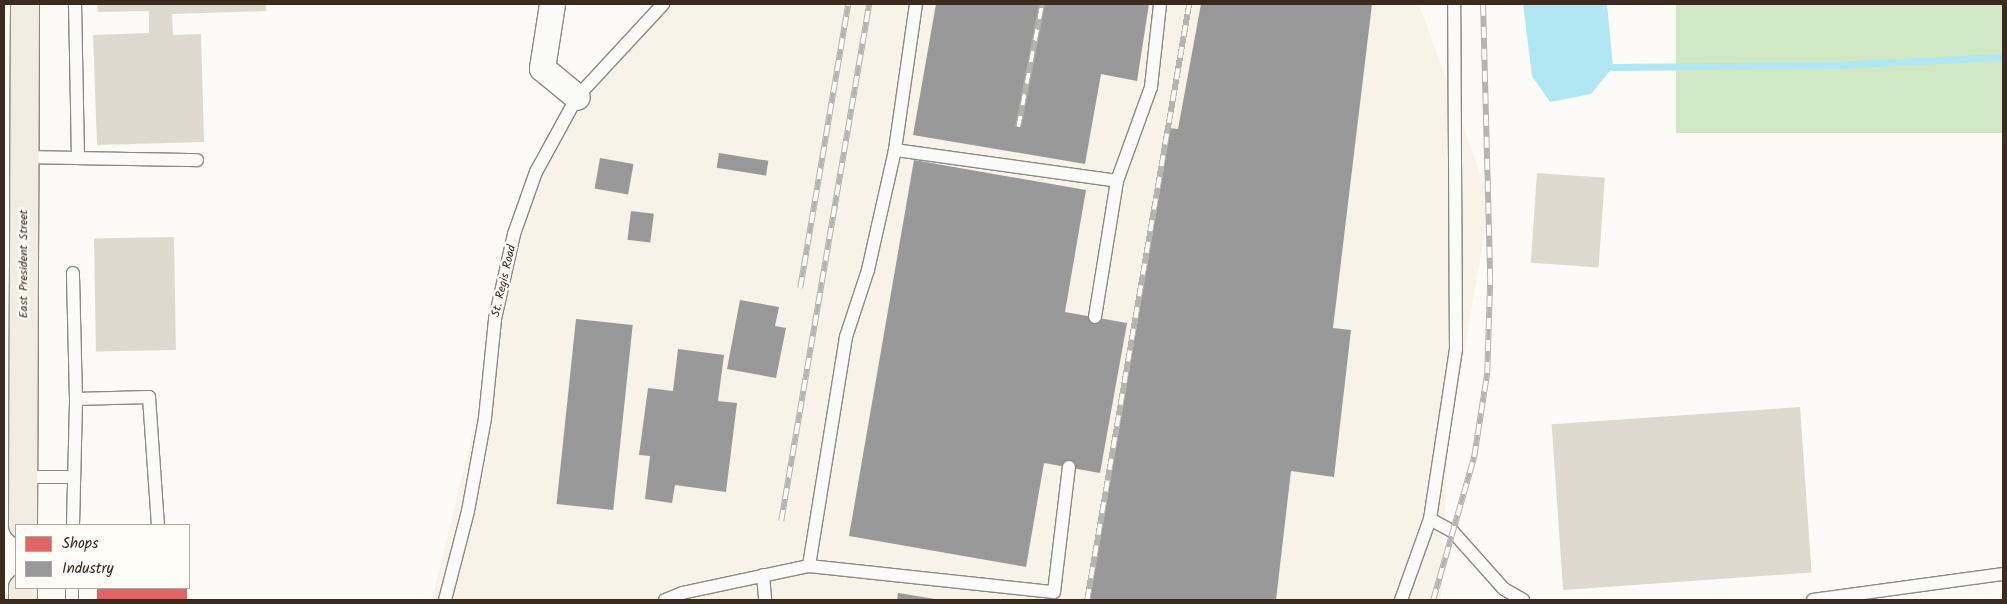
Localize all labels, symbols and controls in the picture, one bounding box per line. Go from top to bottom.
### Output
street label: East President Street [17,210,31,318]
street label: St. Regis Road [489,244,519,318]
legend [15,524,190,589]
text: Shops [62,532,98,556]
text: Industry [62,557,114,581]

